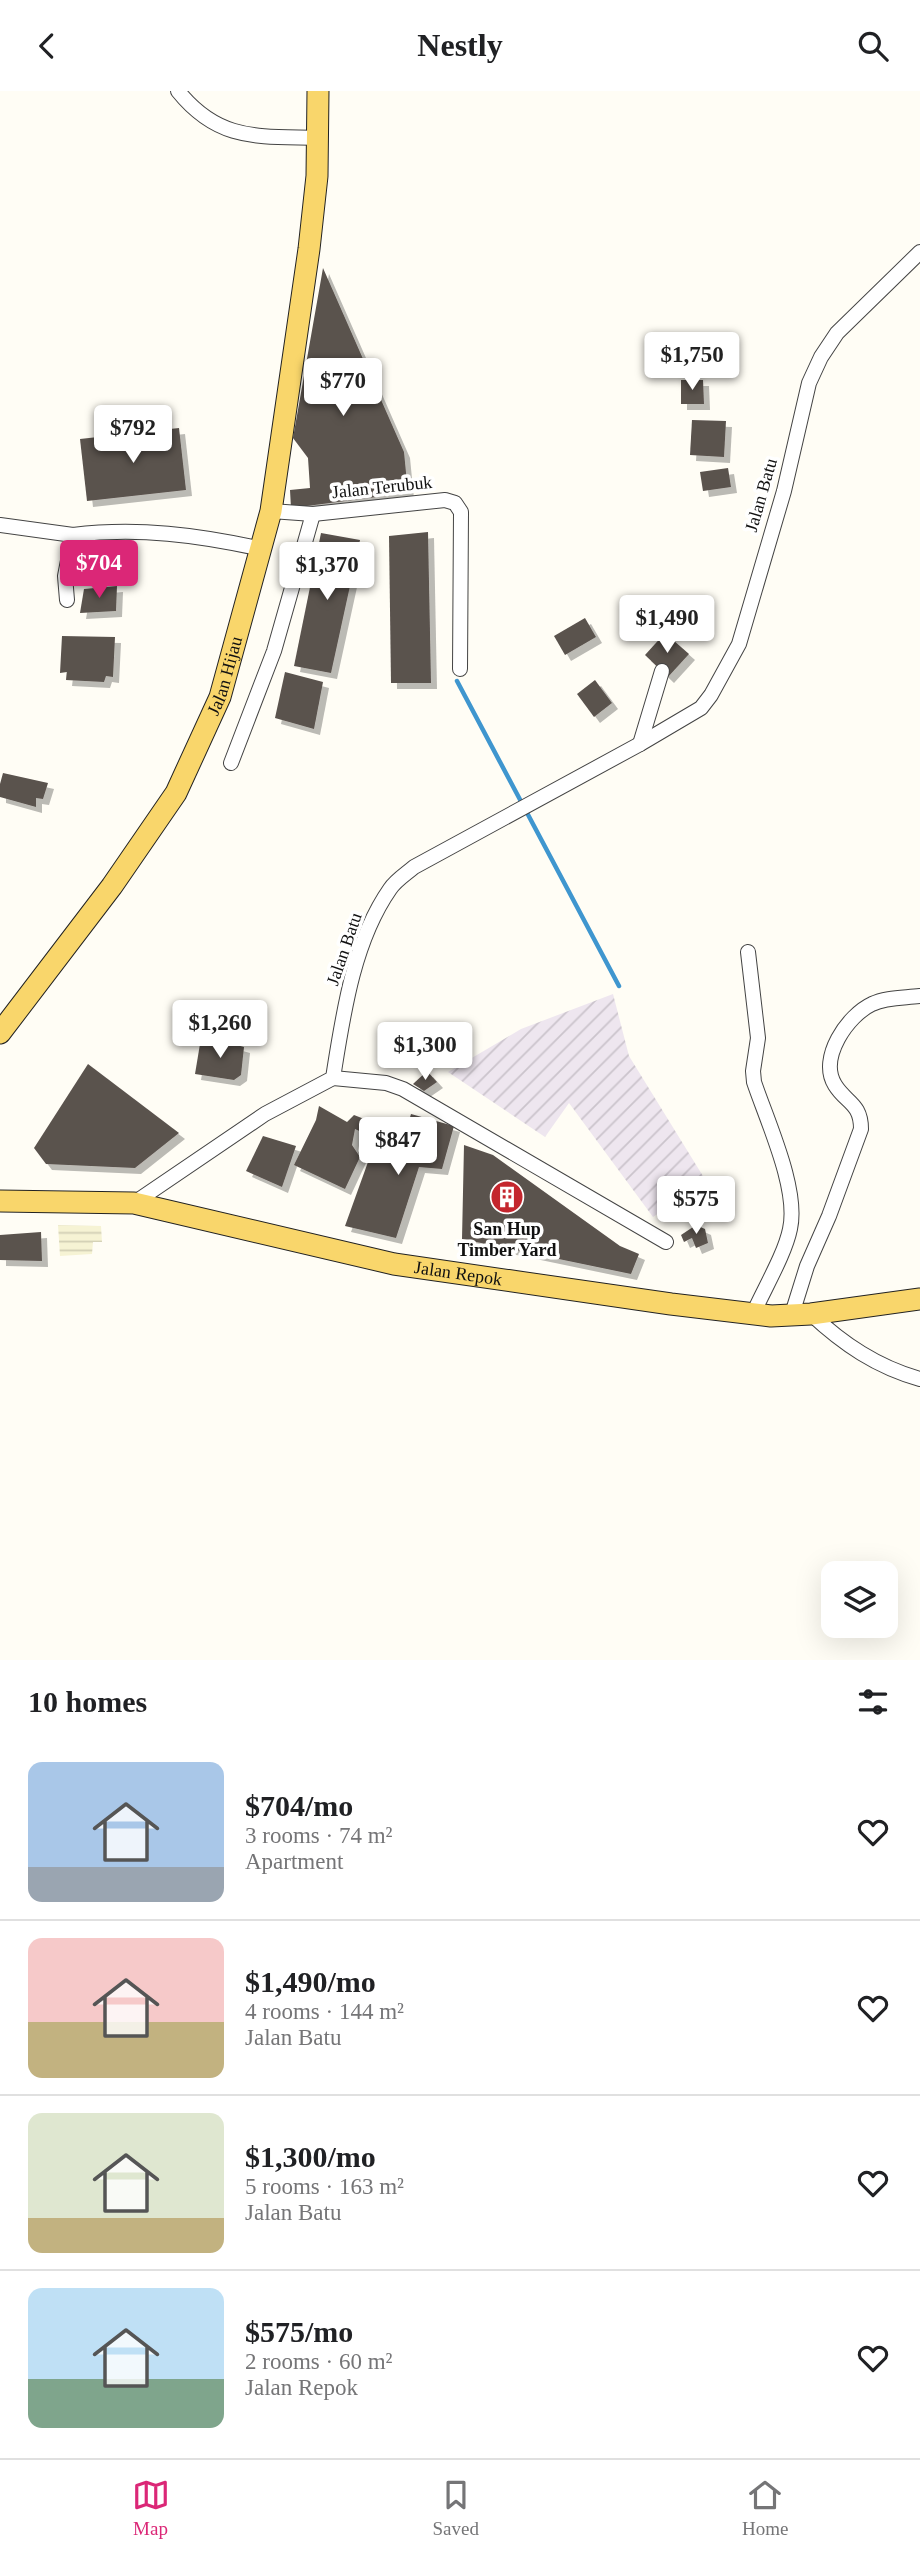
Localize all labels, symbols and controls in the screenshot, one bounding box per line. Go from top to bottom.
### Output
icon: back [28,27,66,65]
text: Nestly [417,27,503,63]
icon: search [854,27,892,65]
pin: $1,750 [635,333,749,392]
text: $1,750 [660,342,724,367]
pin: $770 [302,359,384,418]
text: $770 [320,368,366,393]
pin: $792 [92,405,174,465]
text: $792 [110,415,156,440]
street label: Jalan Batu [741,456,781,534]
street label: Jalan Terubuk [331,472,433,502]
pin: $704 [58,540,140,600]
pin: $1,370 [270,543,384,602]
text: $704 [76,550,122,575]
text: $1,370 [295,552,359,577]
pin: $1,490 [610,595,724,655]
text: $1,490 [635,605,699,630]
street label: Jalan Hijau [203,634,246,719]
street label: Jalan Batu [322,910,366,988]
pin: $1,260 [163,1000,277,1060]
text: $1,260 [188,1010,252,1035]
pin: $1,300 [368,1023,482,1082]
text: $1,300 [393,1032,457,1057]
pin: $847 [357,1117,439,1177]
text: $847 [375,1127,421,1152]
pin: $575 [655,1177,737,1236]
building icon: San Hup Timber Yard [488,1178,526,1216]
text: $575 [673,1186,719,1211]
place label: San Hup Timber Yard [457,1219,557,1260]
street label: Jalan Repok [413,1257,504,1290]
map controls [821,1561,898,1638]
button: layers [821,1561,898,1638]
icon: filters [854,1683,892,1721]
text: 10 homes [28,1685,147,1718]
text: $704/mo [245,1789,353,1822]
icon: home [84,1790,168,1874]
icon: heart [854,1813,892,1851]
text: 3 rooms · 74 m² [245,1823,392,1848]
text: Apartment [245,1849,343,1874]
text: $1,490/mo [245,1965,376,1998]
icon: home [84,1966,168,2050]
icon: heart [854,1989,892,2027]
text: 4 rooms · 144 m² [245,1999,404,2024]
text: Jalan Batu [245,2025,341,2050]
text: $1,300/mo [245,2140,376,2173]
icon: home [84,2141,168,2225]
icon: heart [854,2164,892,2202]
text: 5 rooms · 163 m² [245,2174,404,2199]
text: Jalan Batu [245,2200,341,2225]
text: $575/mo [245,2315,353,2348]
icon: home [84,2316,168,2400]
icon: heart [854,2339,892,2377]
text: 2 rooms · 60 m² [245,2349,392,2374]
text: Jalan Repok [245,2375,358,2400]
tab: Map [132,2476,170,2540]
tab: Saved [433,2476,479,2540]
tab: Home [742,2476,788,2540]

